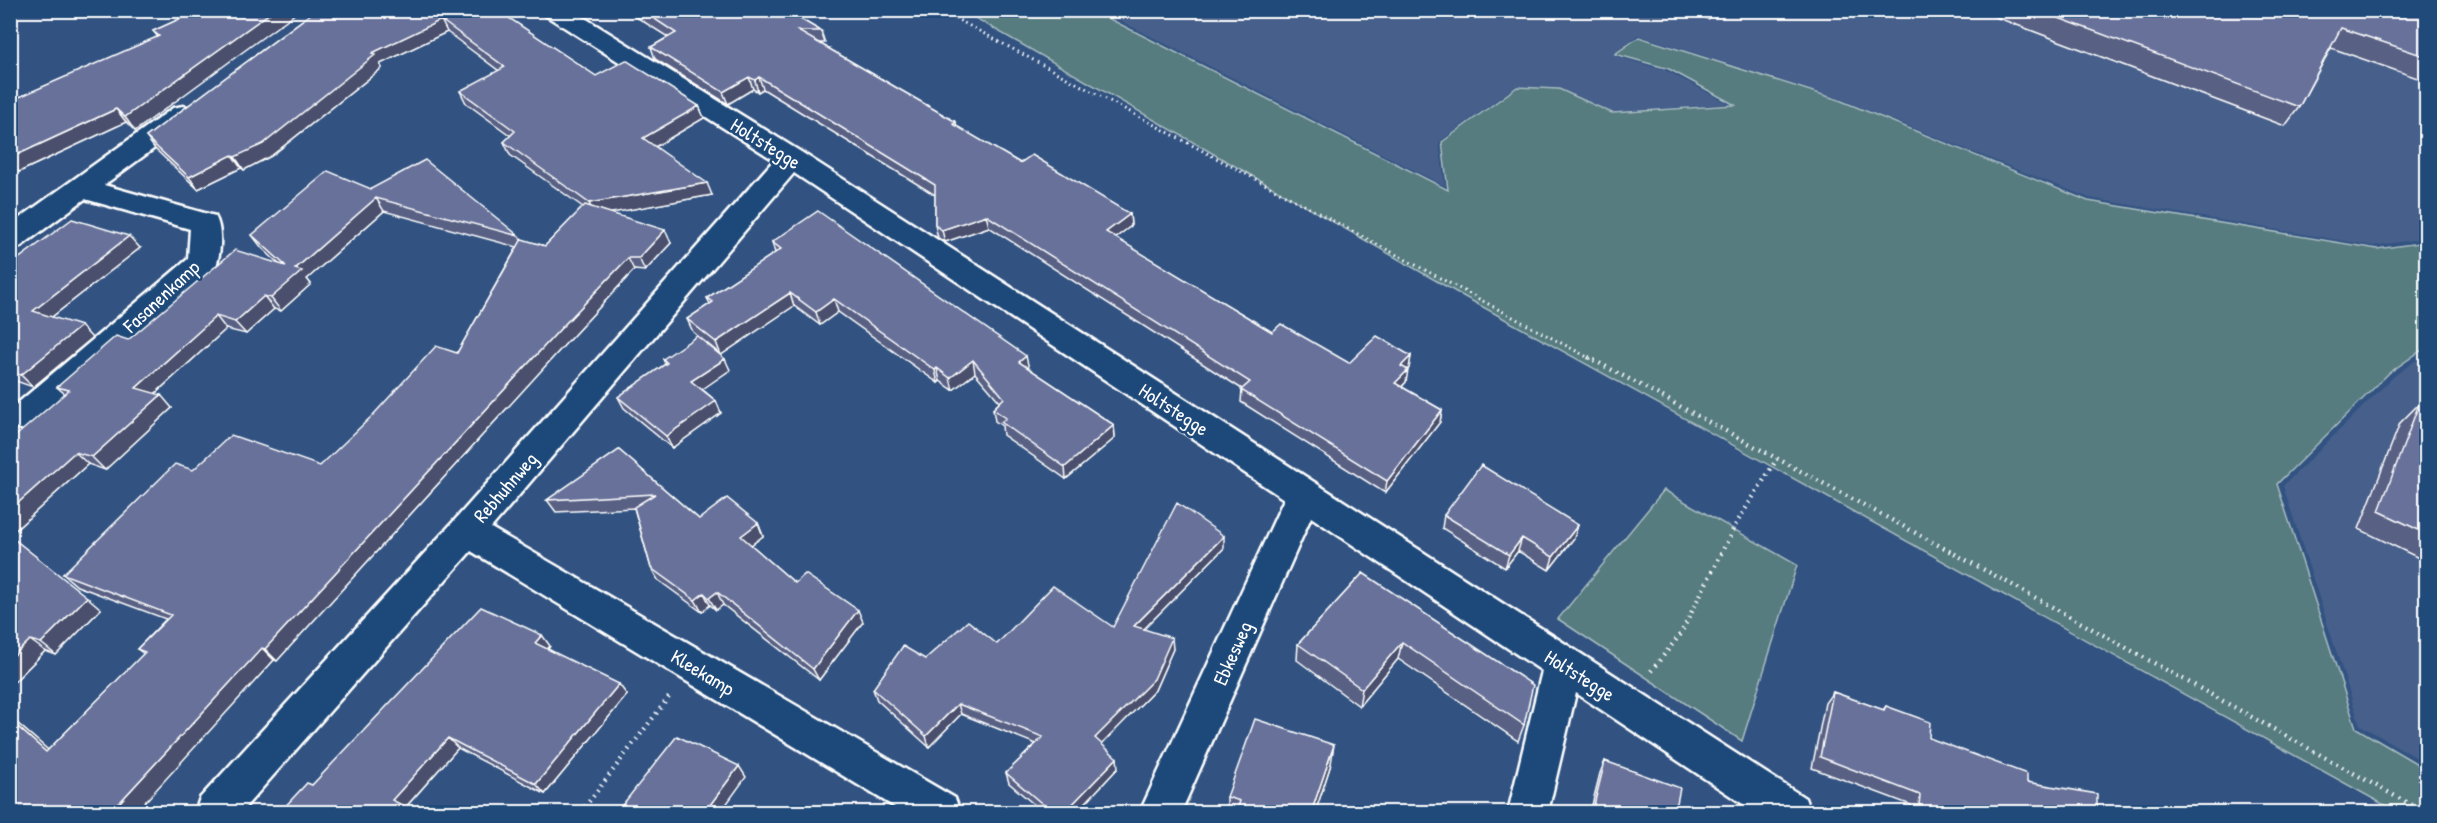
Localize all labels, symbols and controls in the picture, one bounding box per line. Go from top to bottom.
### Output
street label: Holtstegge [726,111,806,175]
street label: Fasanenkamp [116,253,205,339]
street label: Holtstegge [1134,376,1214,442]
street label: Rebhuhnweg [467,446,543,528]
street label: Ebkesweg [1206,617,1258,689]
street label: Kleekamp [666,642,740,702]
street label: Holtstegge [1540,643,1620,707]

